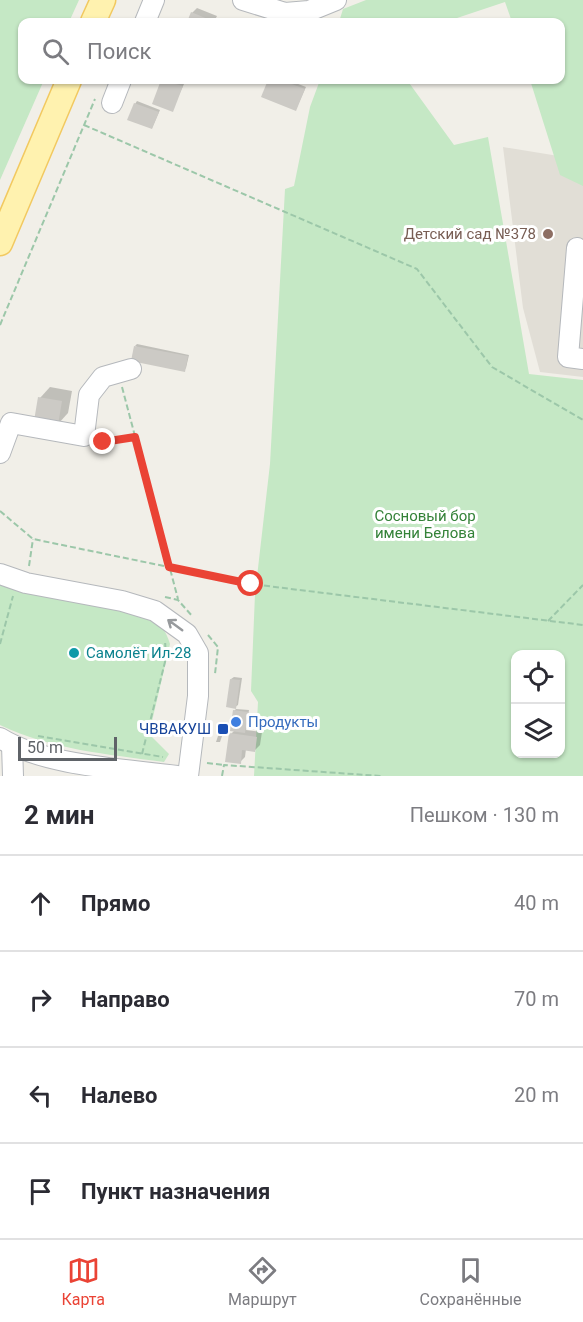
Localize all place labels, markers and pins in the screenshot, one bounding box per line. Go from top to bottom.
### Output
place label: Детский сад №378 [404,225,536,243]
marker: Детский сад №378 [541,227,555,241]
place label: Самолёт Ил-28 [86,644,191,662]
marker: Самолёт Ил-28 [67,646,81,660]
place label: Продукты [248,713,318,731]
marker: Продукты [229,715,243,729]
place label: ЧВВАКУШ [139,720,211,738]
marker: ЧВВАКУШ [216,722,230,736]

